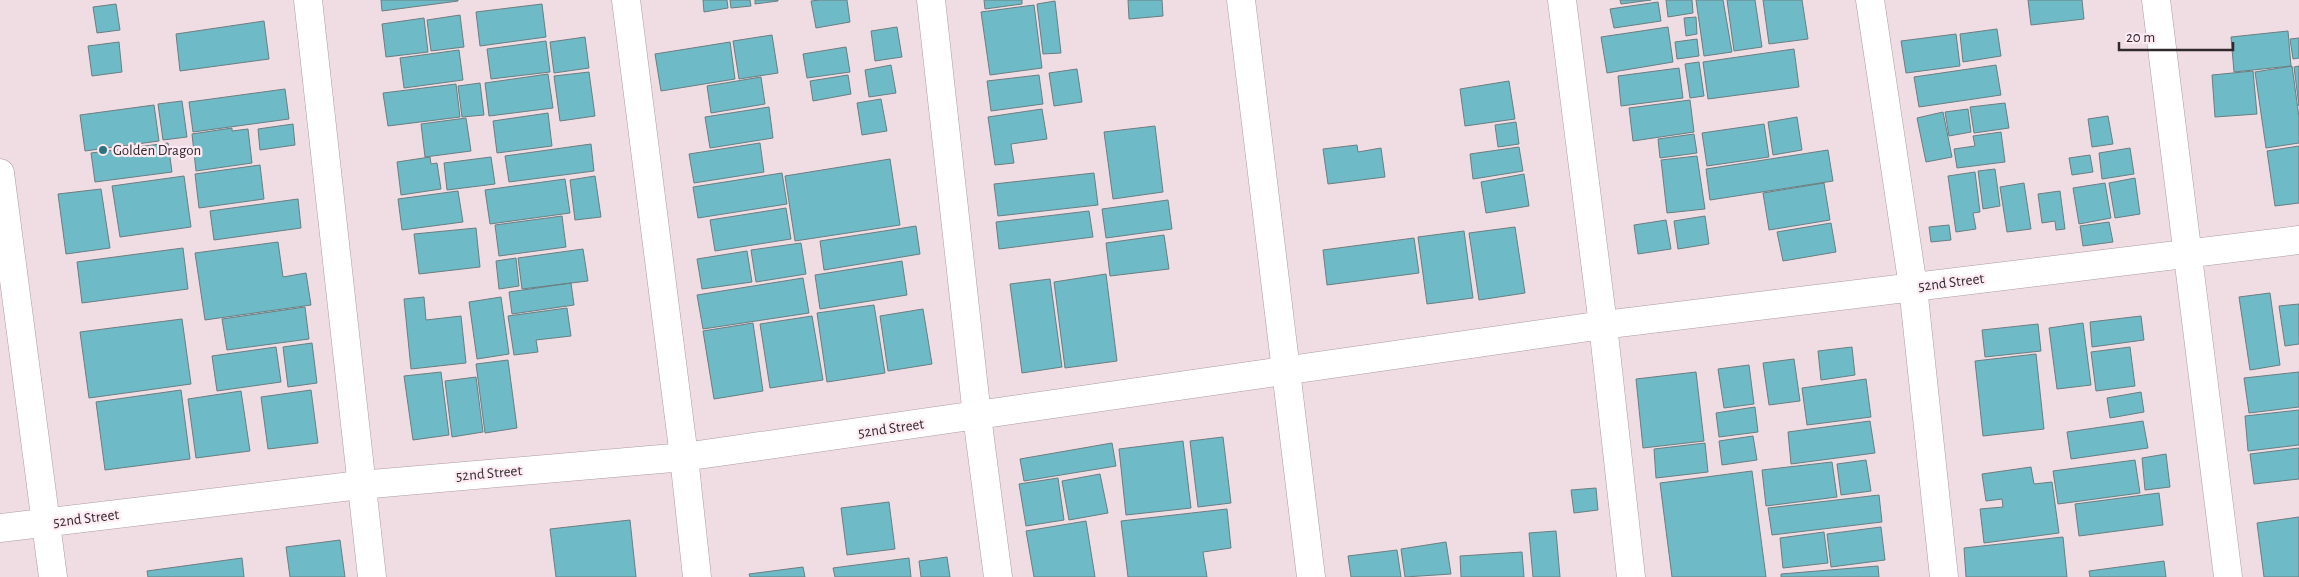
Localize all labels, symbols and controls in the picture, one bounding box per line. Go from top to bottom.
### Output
scale bar [2119,20,2233,52]
text: 20 m [2126,30,2155,45]
place label: Golden Dragon [113,143,201,158]
marker: Golden Dragon [97,144,109,156]
street label: 52nd Street [1917,271,1985,294]
street label: 52nd Street [857,416,925,441]
street label: 52nd Street [455,463,523,484]
street label: 52nd Street [52,507,120,530]

